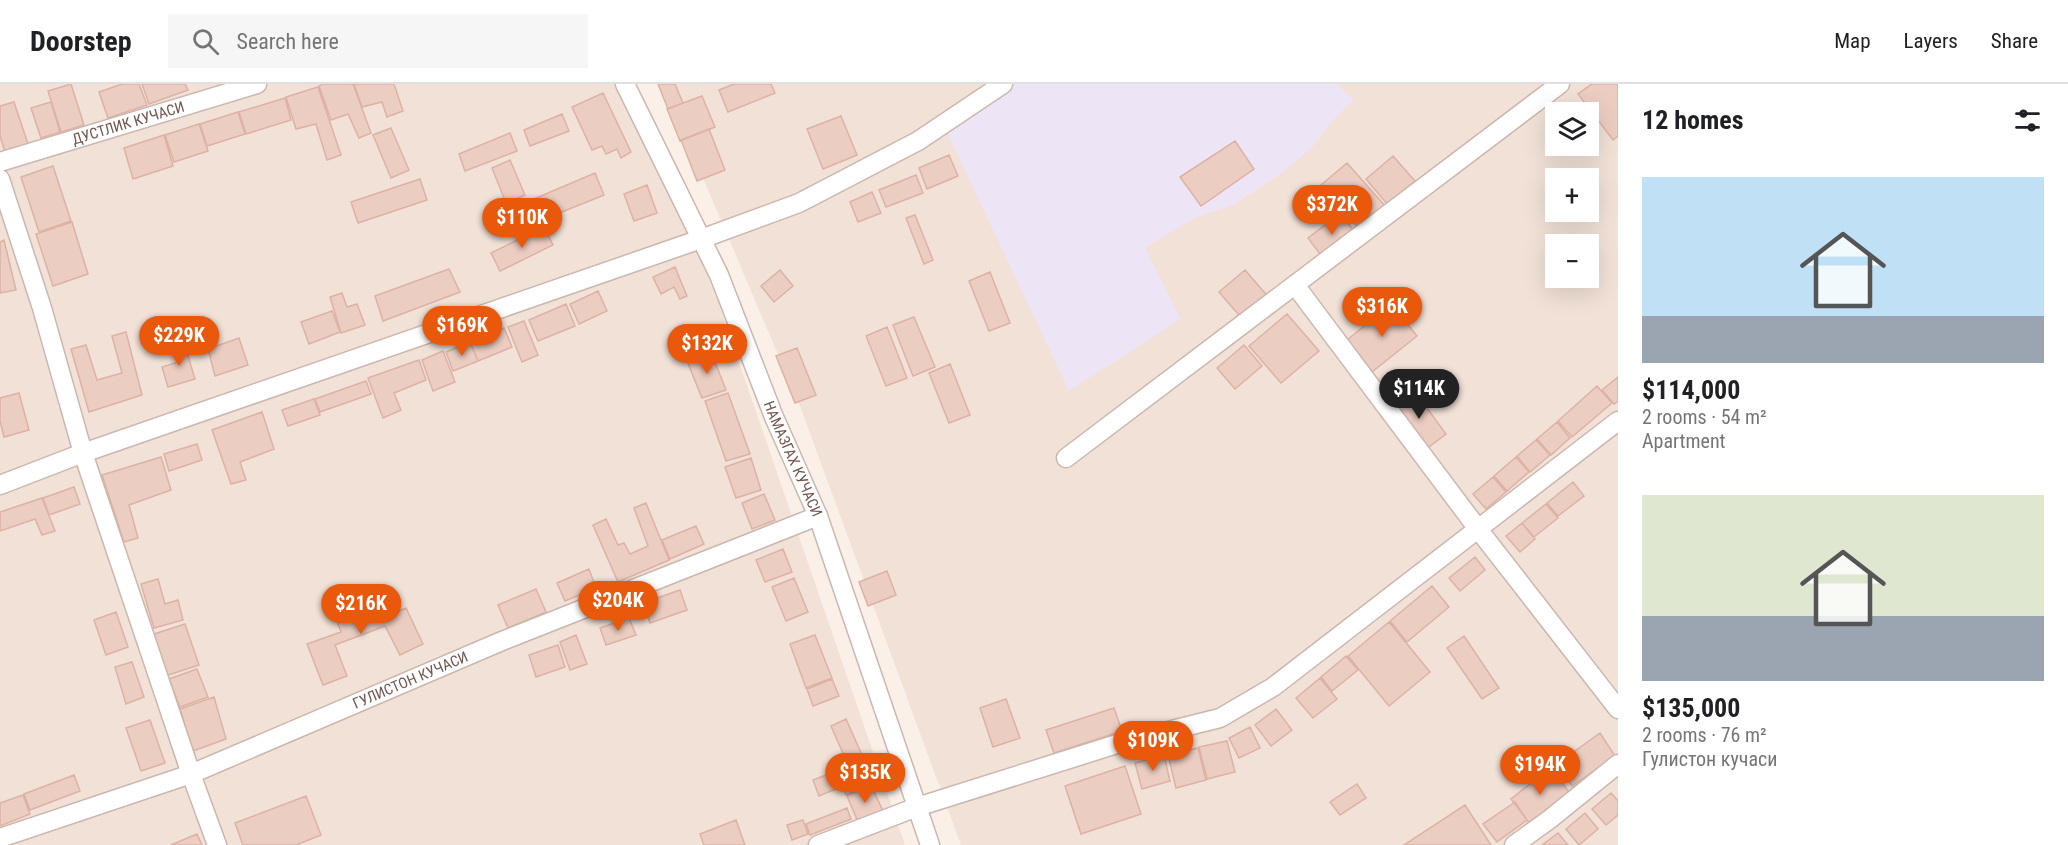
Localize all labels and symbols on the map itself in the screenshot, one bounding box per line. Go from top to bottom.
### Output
street label: ДУСТЛИК КУЧАСИ [70,98,186,149]
pin: $372K [1290,185,1374,236]
pin: $110K [480,198,564,249]
pin: $316K [1340,287,1424,338]
pin: $169K [420,306,504,357]
pin: $229K [137,316,221,367]
pin: $132K [665,324,749,375]
pin: $114K [1377,369,1461,420]
street label: НАМАЗГАХ КУЧАСИ [760,398,826,519]
pin: $204K [576,581,660,632]
pin: $216K [319,584,403,635]
street label: ГУЛИСТОН КУЧАСИ [350,648,471,713]
pin: $109K [1111,721,1195,772]
pin: $194K [1498,745,1582,796]
pin: $135K [823,753,907,804]

